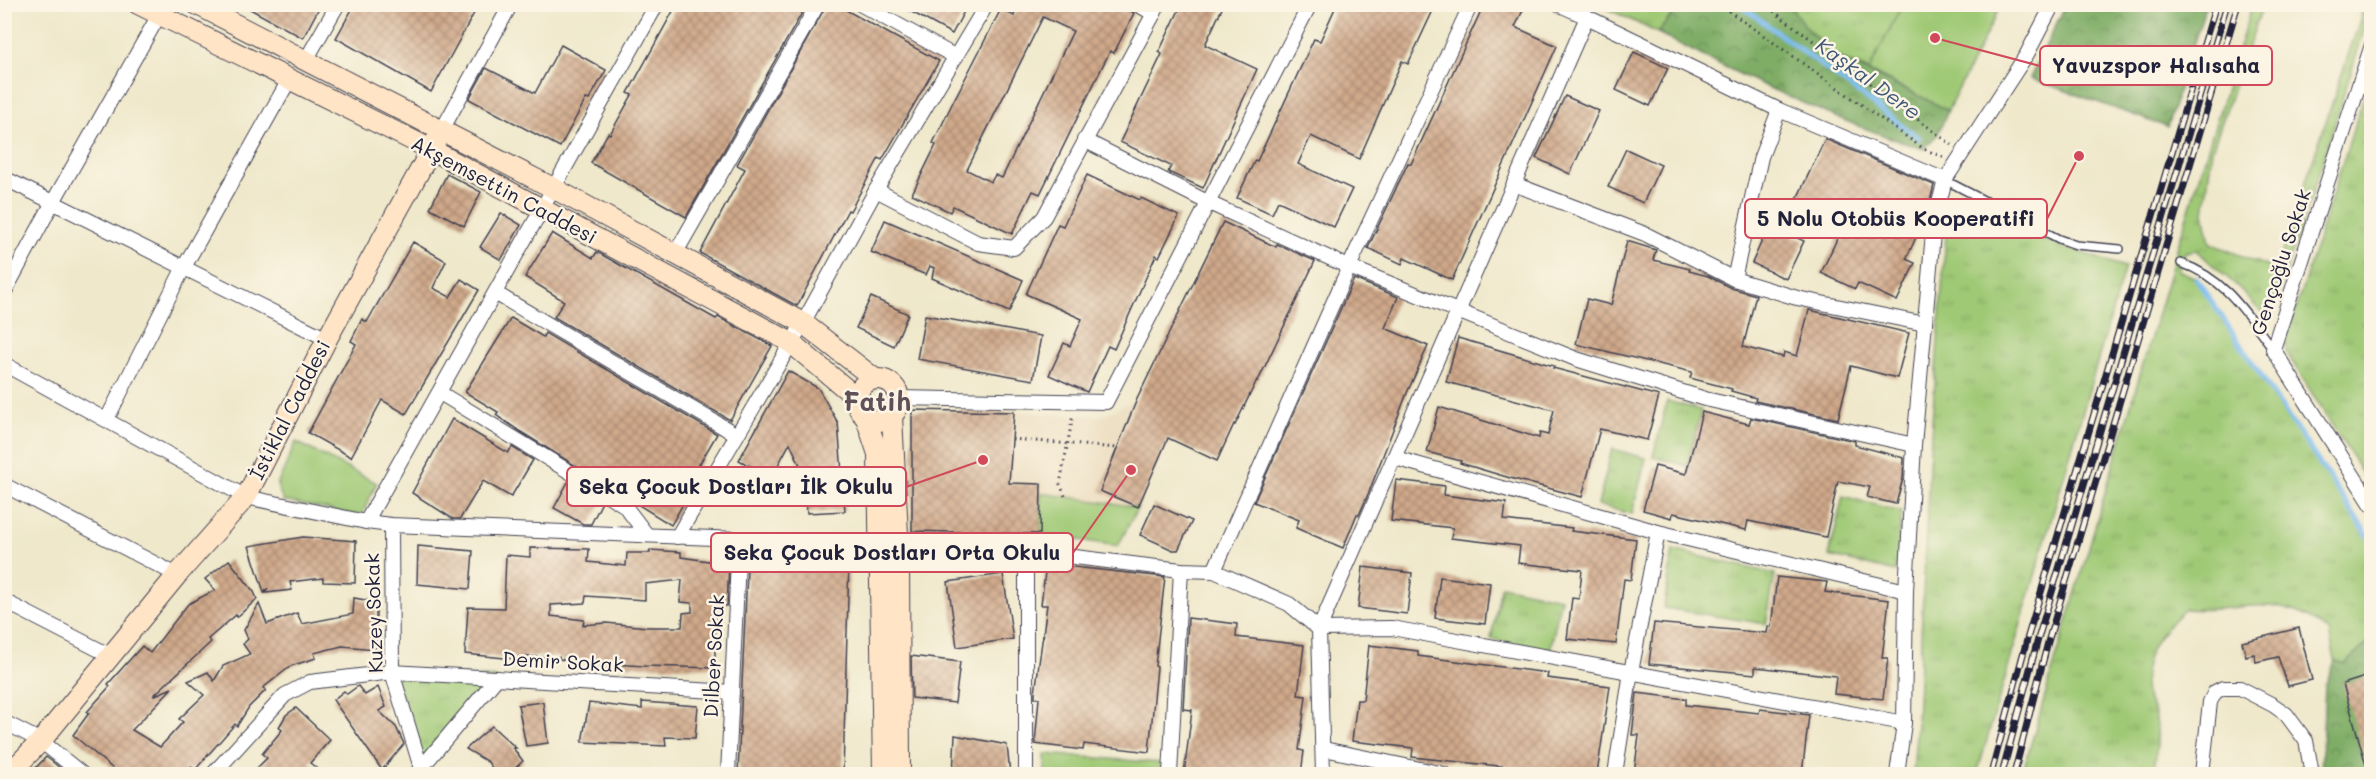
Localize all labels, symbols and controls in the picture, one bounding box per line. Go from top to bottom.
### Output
water label: Kaşkal Dere [1811,31,1927,125]
callout: Yavuzspor Halısaha [2040,46,2272,85]
text: Yavuzspor Halısaha [2052,51,2260,78]
street label: Akşemsettin Caddesi [407,129,602,249]
street label: Gençoğlu Sokak [2244,185,2316,338]
callout: 5 Nolu Otobüs Kooperatifi [1745,199,2047,238]
text: 5 Nolu Otobüs Kooperatifi [1757,204,2035,231]
street label: İstiklal Caddesi [243,335,335,484]
district label: Fatih [843,384,911,418]
callout: Seka Çocuk Dostları İlk Okulu [567,467,906,506]
text: Seka Çocuk Dostları İlk Okulu [579,472,893,499]
callout: Seka Çocuk Dostları Orta Okulu [711,533,1073,572]
text: Seka Çocuk Dostları Orta Okulu [723,538,1061,565]
street label: Kuzey Sokak [358,552,388,674]
street label: Dilber Sokak [697,594,729,718]
street label: Demir Sokak [502,645,624,677]

